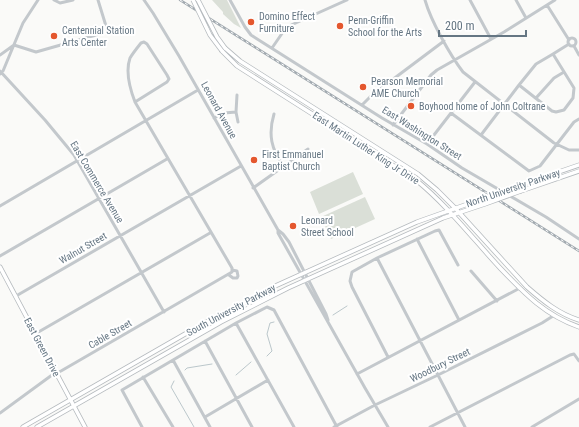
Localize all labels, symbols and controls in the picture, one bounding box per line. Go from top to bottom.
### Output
place label: Domino Effect Furniture [259,11,315,34]
scale bar [439,12,526,38]
place label: Penn-Griffin School for the Arts [348,15,423,38]
marker: Domino Effect Furniture [246,17,256,27]
text: 200 m [445,19,475,33]
marker: Penn-Griffin School for the Arts [335,21,345,31]
place label: Centennial Station Arts Center [62,25,134,48]
marker: Centennial Station Arts Center [49,31,59,41]
place label: Pearson Memorial AME Church [371,76,443,99]
street label: Leonard Avenue [199,80,239,141]
marker: Pearson Memorial AME Church [358,82,368,92]
marker: Boyhood home of John Coltrane [406,101,416,111]
place label: Boyhood home of John Coltrane [419,101,546,112]
street label: East Washington Street [380,104,464,162]
street label: East Martin Luther King Jr Drive [311,109,422,187]
street label: East Commerce Avenue [68,139,126,225]
place label: First Emmanuel Baptist Church [262,149,323,172]
marker: First Emmanuel Baptist Church [249,155,259,165]
street label: North University Parkway [465,167,561,209]
place label: Leonard Street School [301,215,354,238]
marker: Leonard Street School [288,221,298,231]
street label: Walnut Street [57,230,109,266]
street label: South University Parkway [185,282,277,338]
street label: East Green Drive [22,316,62,379]
street label: Cable Street [86,317,134,351]
street label: Woodbury Street [408,346,472,384]

